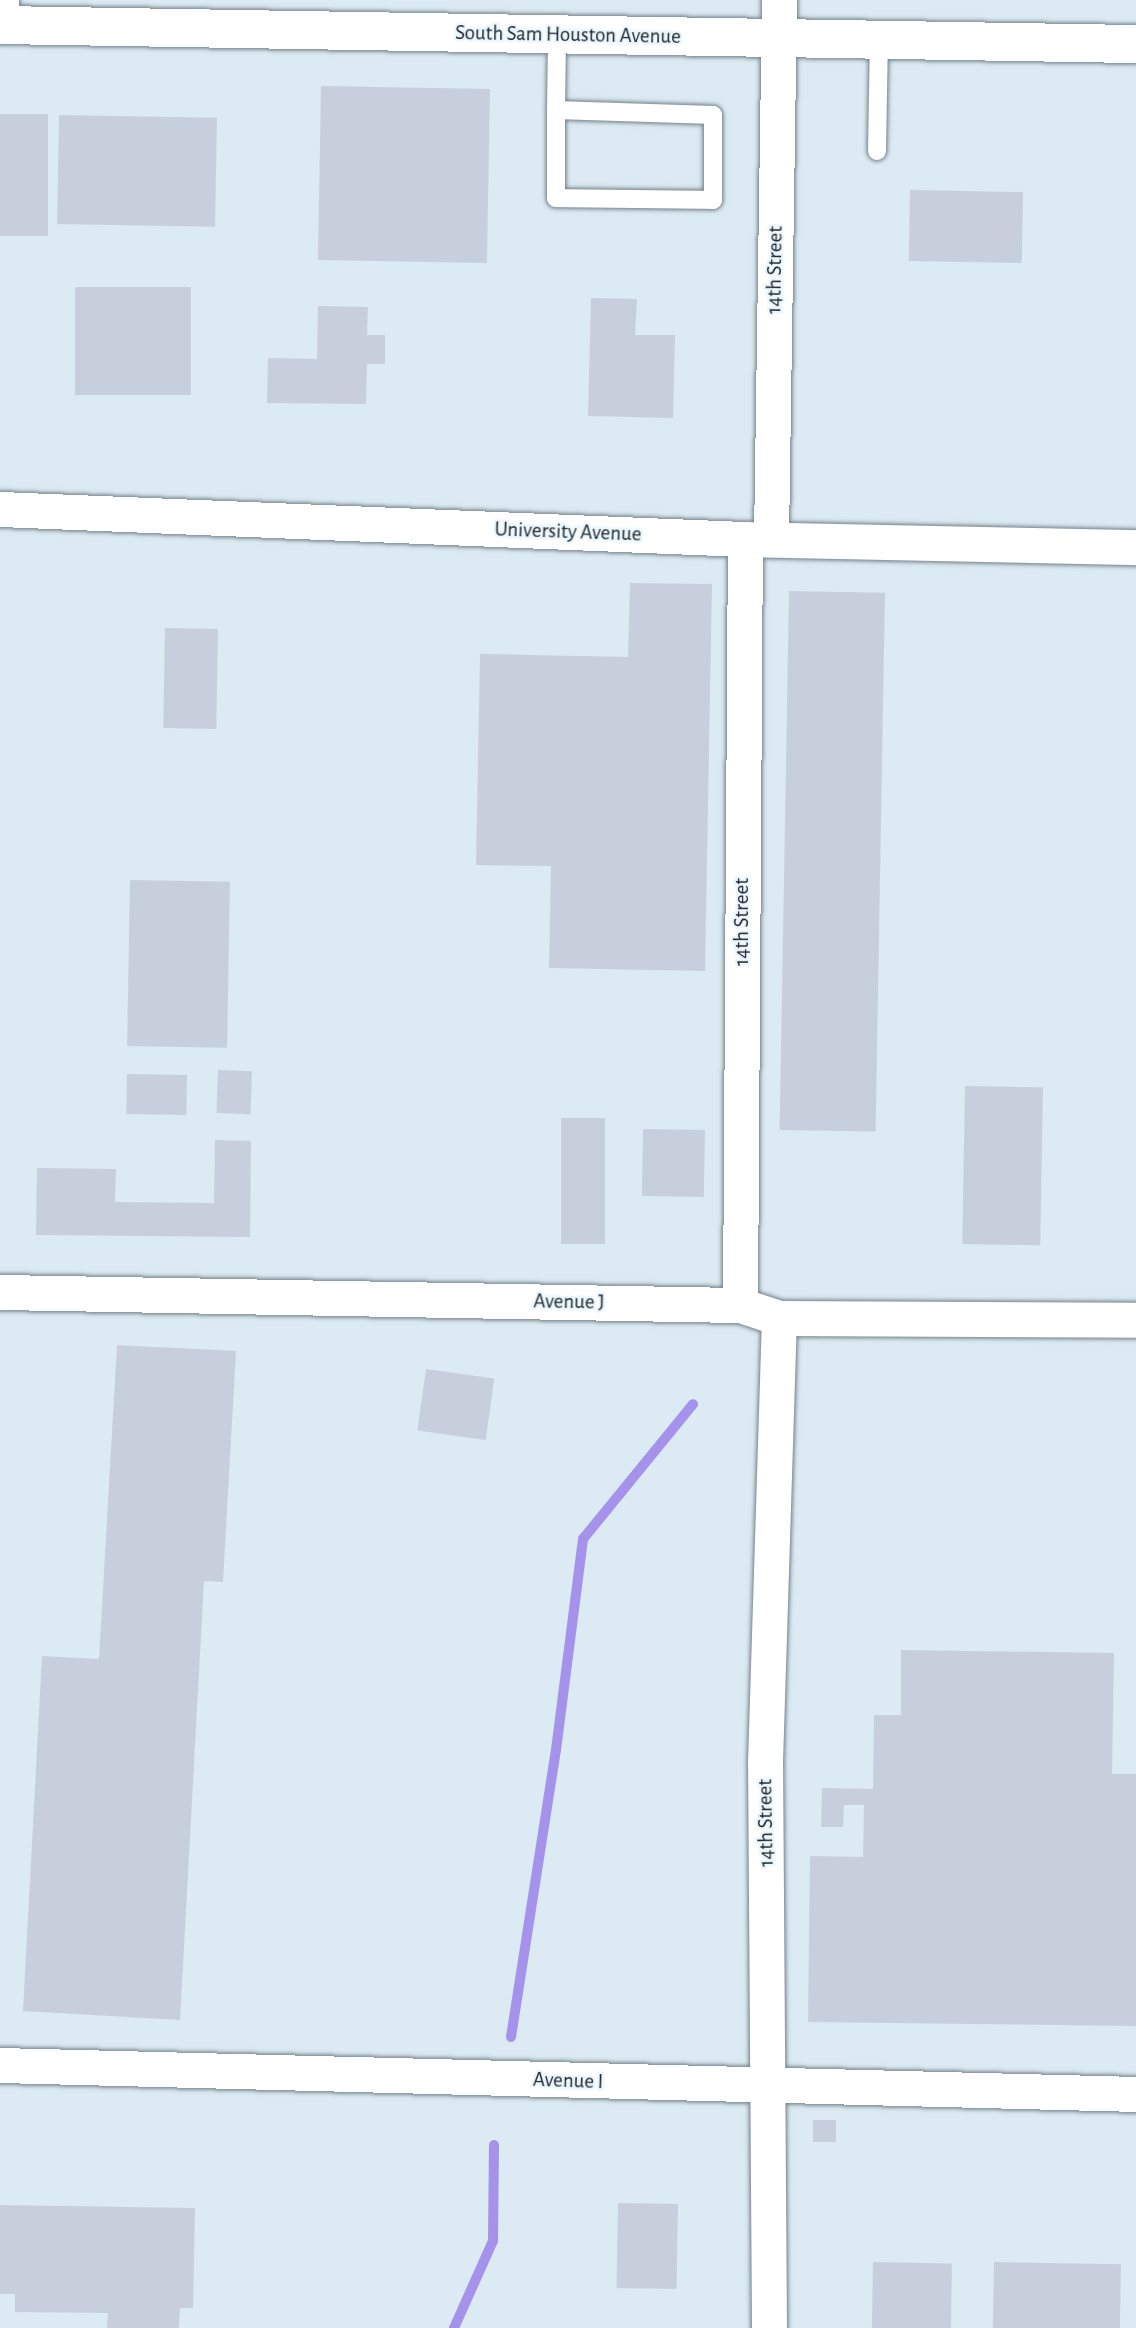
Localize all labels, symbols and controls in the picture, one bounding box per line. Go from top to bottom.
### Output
street label: South Sam Houston Avenue [455,20,681,50]
street label: 14th Street [762,226,788,314]
street label: University Avenue [494,517,642,547]
street label: 14th Street [729,878,755,966]
street label: Avenue J [533,1289,605,1315]
street label: 14th Street [753,1779,779,1867]
street label: Avenue I [532,2067,604,2095]

